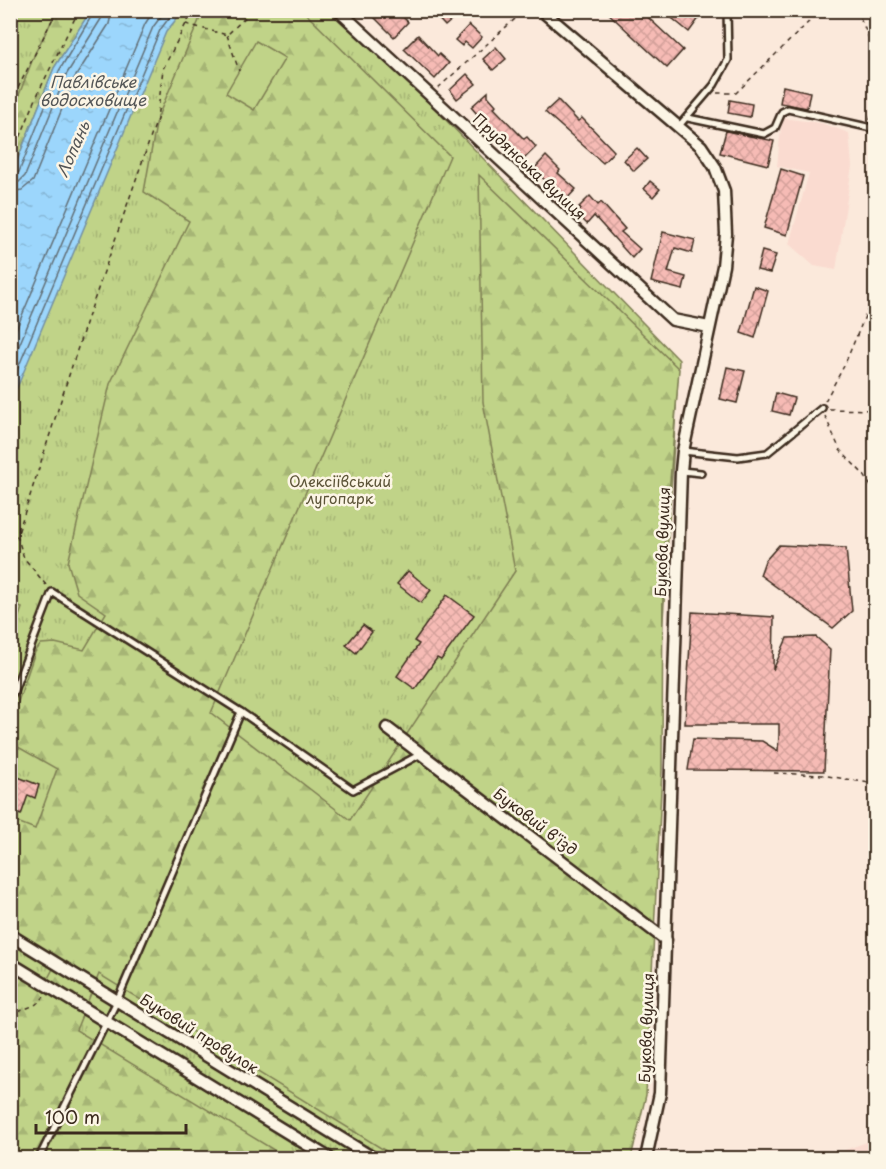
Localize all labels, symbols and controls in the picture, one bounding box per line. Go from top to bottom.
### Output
water label: Павлівське водосховище [40,69,147,111]
street label: Прудянська вулиця [468,107,592,224]
water label: Лопань [49,116,95,180]
park label: Олексіївський лугопарк [289,469,391,509]
street label: Букова вулиця [648,487,675,597]
street label: Буковий в'їзд [489,781,583,860]
street label: Букова вулиця [632,973,659,1083]
street label: Буковий провулок [136,987,264,1079]
scale bar [36,1097,186,1135]
text: 100 m [45,1103,100,1130]

